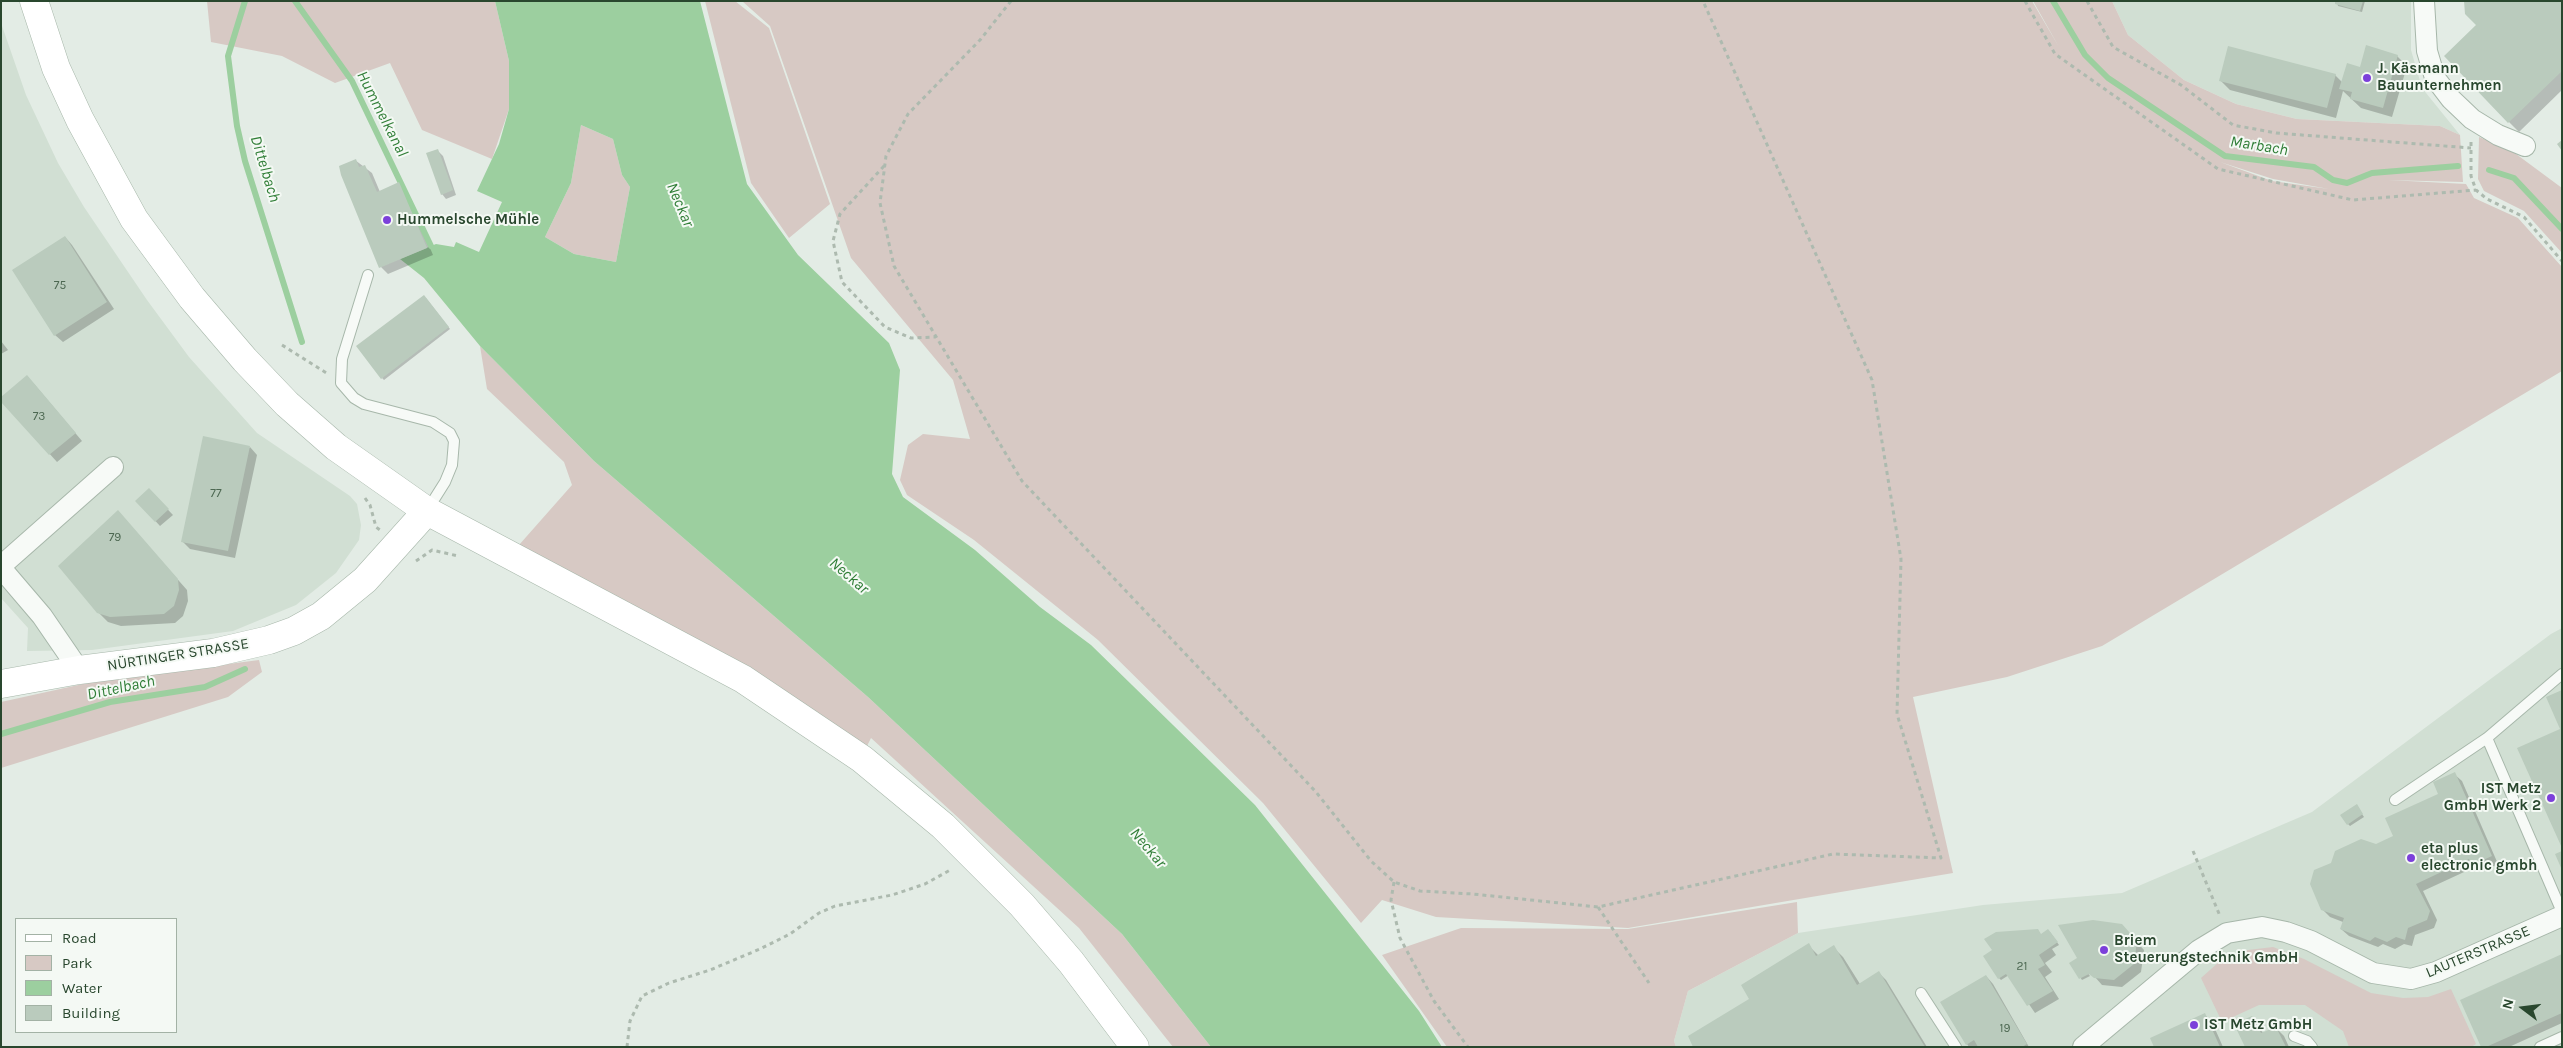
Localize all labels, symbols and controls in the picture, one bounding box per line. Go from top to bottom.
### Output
place label: J. Käsmann Bauunternehmen [2377,60,2502,95]
water label: Hummelkanal [352,68,412,160]
marker: J. Käsmann Bauunternehmen [2361,72,2373,84]
water label: Marbach [2229,132,2289,160]
water label: Dittelbach [246,133,284,205]
water label: Neckar [662,180,698,230]
place label: Hummelsche Mühle [397,211,539,229]
marker: Hummelsche Mühle [381,214,393,226]
house number: 75 [54,279,66,293]
house number: 73 [33,410,45,424]
house number: 77 [210,487,222,501]
house number: 79 [109,531,121,545]
water label: Neckar [825,554,873,598]
street label: NÜRTINGER STRASSE [106,635,250,675]
water label: Dittelbach [85,671,157,705]
place label: IST Metz GmbH Werk 2 [2444,780,2541,815]
marker: IST Metz GmbH Werk 2 [2545,792,2557,804]
water label: Neckar [1126,824,1170,872]
place label: eta plus electronic gmbh [2421,840,2537,875]
marker: eta plus electronic gmbh [2405,852,2417,864]
legend [15,918,178,1033]
street label: LAUTERSTRASSE [2423,922,2533,982]
text: Road [62,929,97,947]
place label: Briem Steuerungstechnik GmbH [2114,932,2298,967]
marker: Briem Steuerungstechnik GmbH [2098,944,2110,956]
text: Park [62,954,92,972]
house number: 21 [2017,960,2027,974]
text: Water [62,979,102,997]
north arrow [2498,983,2548,1033]
text: N [2499,997,2518,1011]
text: Building [62,1004,120,1022]
place label: IST Metz GmbH [2204,1016,2312,1034]
marker: IST Metz GmbH [2188,1019,2200,1031]
house number: 19 [2000,1022,2010,1036]

